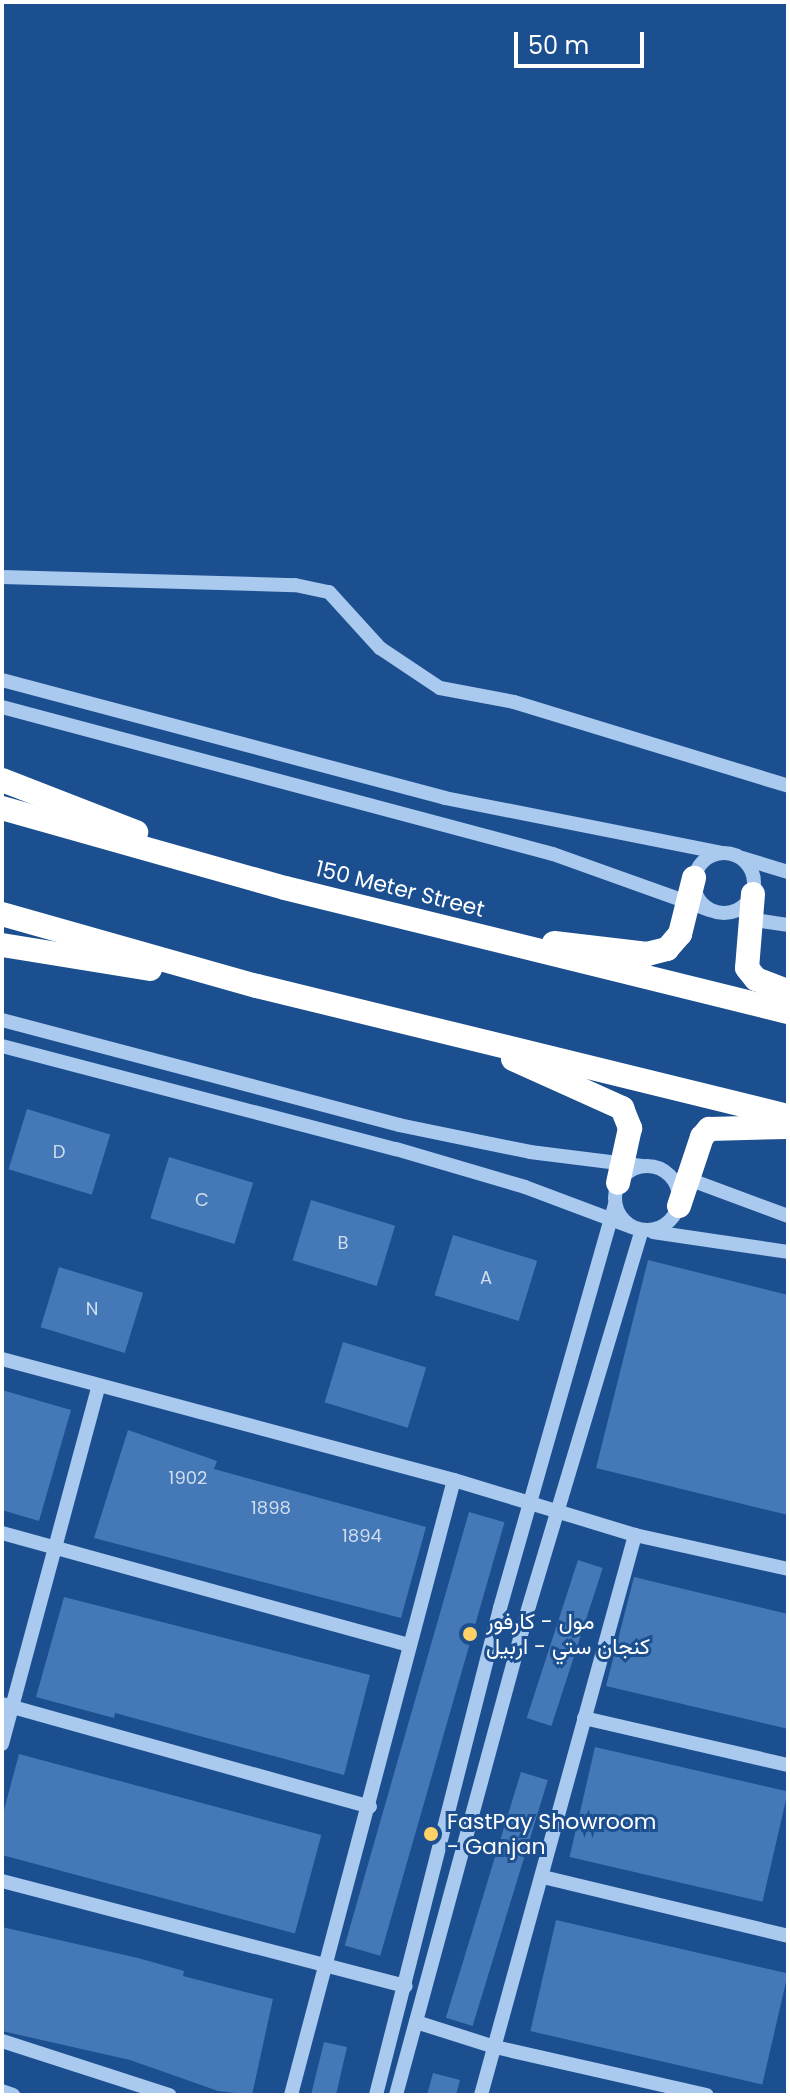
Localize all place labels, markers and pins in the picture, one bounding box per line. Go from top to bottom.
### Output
place label: مول - كارفور كنجان ستي - اربيل [486,1608,650,1660]
marker: مول - كارفور كنجان ستي - اربيل [461,1625,479,1643]
place label: FastPay Showroom - Ganjan [447,1808,656,1860]
marker: FastPay Showroom - Ganjan [422,1825,440,1843]

